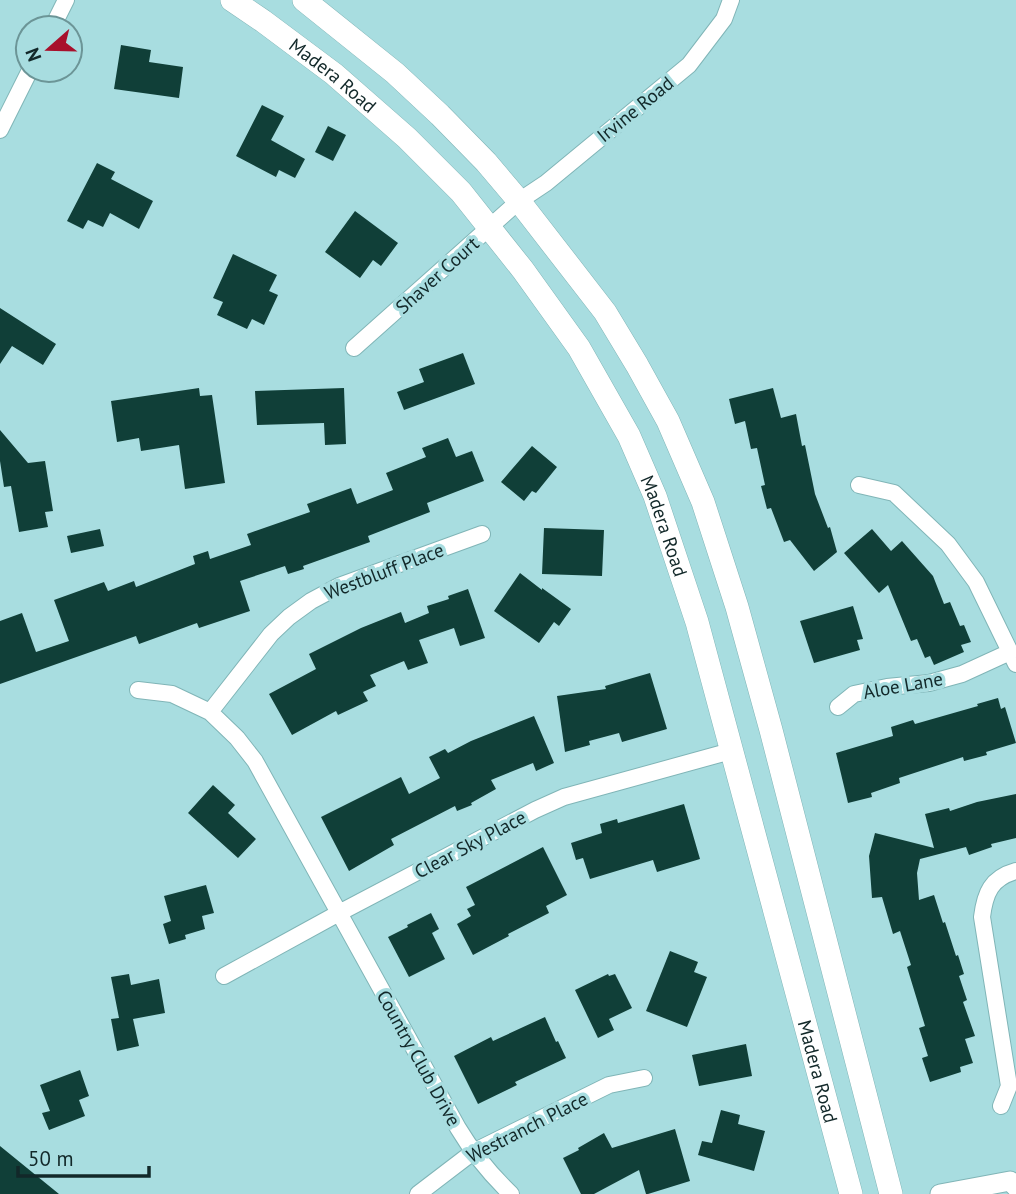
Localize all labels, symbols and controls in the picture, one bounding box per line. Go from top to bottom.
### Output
north arrow [14,14,84,84]
street label: Madera Road [284,33,382,118]
text: N [20,45,46,65]
street label: Irvine Road [592,71,678,147]
street label: Shaver Court [390,231,484,319]
street label: Madera Road [635,471,693,580]
street label: Westbluff Place [321,537,447,605]
street label: Aloe Lane [861,666,945,704]
street label: Clear Sky Place [410,805,530,883]
street label: Country Club Drive [372,986,466,1130]
street label: Madera Road [793,1017,843,1126]
street label: Westranch Place [462,1086,592,1168]
scale bar [18,1134,149,1178]
text: 50 m [28,1145,74,1172]

